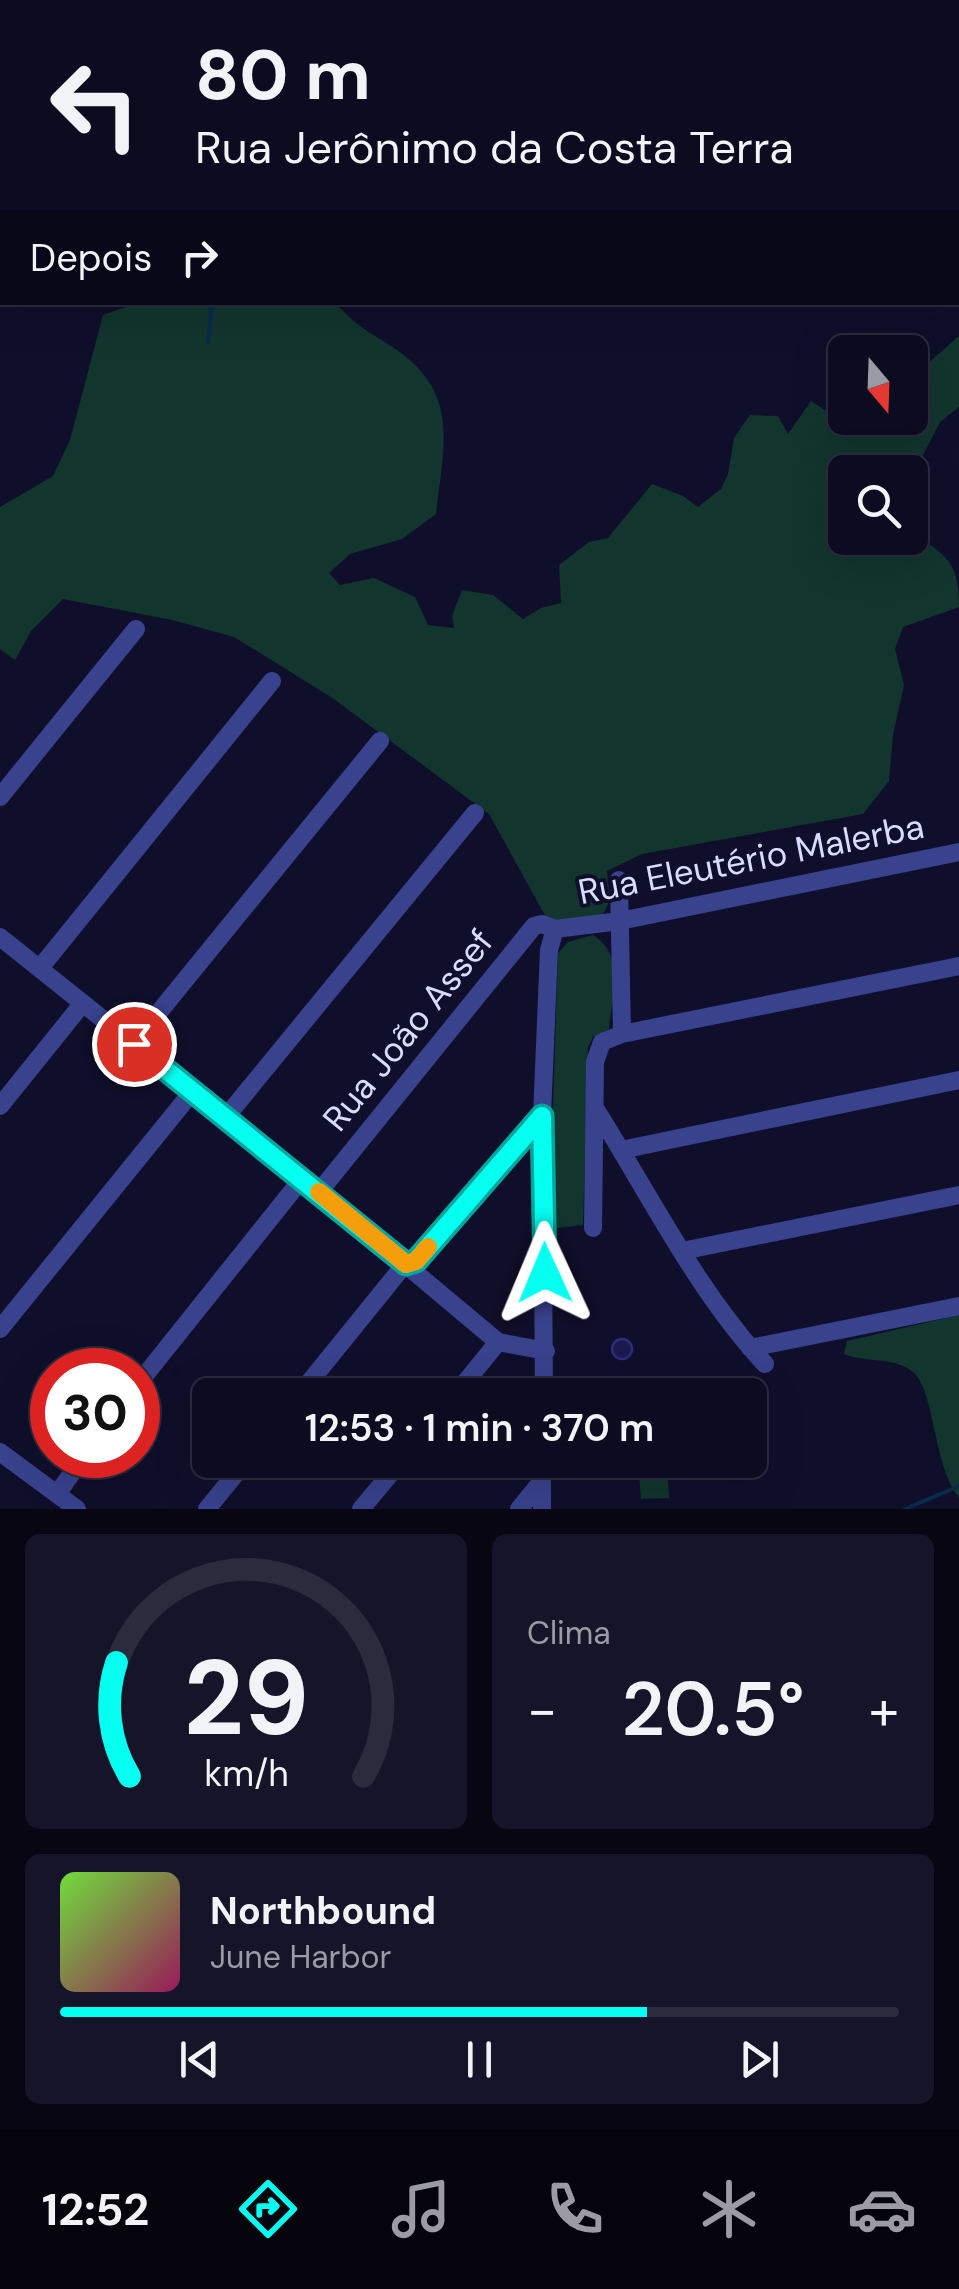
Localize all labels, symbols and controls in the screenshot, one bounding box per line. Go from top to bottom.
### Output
text: 80 m [195,30,371,121]
icon: left [30,40,160,170]
text: Rua Jerônimo da Costa Terra [195,118,794,177]
icon: right [172,230,227,285]
text: Depois [30,233,152,283]
north arrow [828,335,928,435]
map controls [828,335,928,555]
button: search [828,455,928,555]
street label: Rua Eleutério Malerba [574,803,928,915]
street label: Rua João Assef [312,920,504,1140]
pin [92,1002,177,1087]
icon: arrive [107,1017,162,1072]
position arrow [493,1221,597,1325]
speed limit sign: 30 [30,1348,160,1478]
text: 12:53 · 1 min · 370 m [305,1403,654,1453]
text: Clima [527,1612,611,1654]
text: 29 [183,1631,309,1766]
text: 20.5° [621,1661,805,1758]
text: − [527,1674,557,1746]
text: + [869,1674,899,1746]
text: km/h [204,1751,288,1797]
text: Northbound [210,1886,436,1936]
text: June Harbor [210,1936,391,1978]
icon: previous [172,2032,227,2087]
icon: pause [452,2032,507,2087]
icon: next [732,2032,787,2087]
icon: directions [233,2174,303,2244]
icon: music [386,2174,456,2244]
icon: phone [540,2174,610,2244]
icon: climate [694,2174,764,2244]
icon: car [847,2174,917,2244]
text: 12:52 [42,2180,149,2239]

